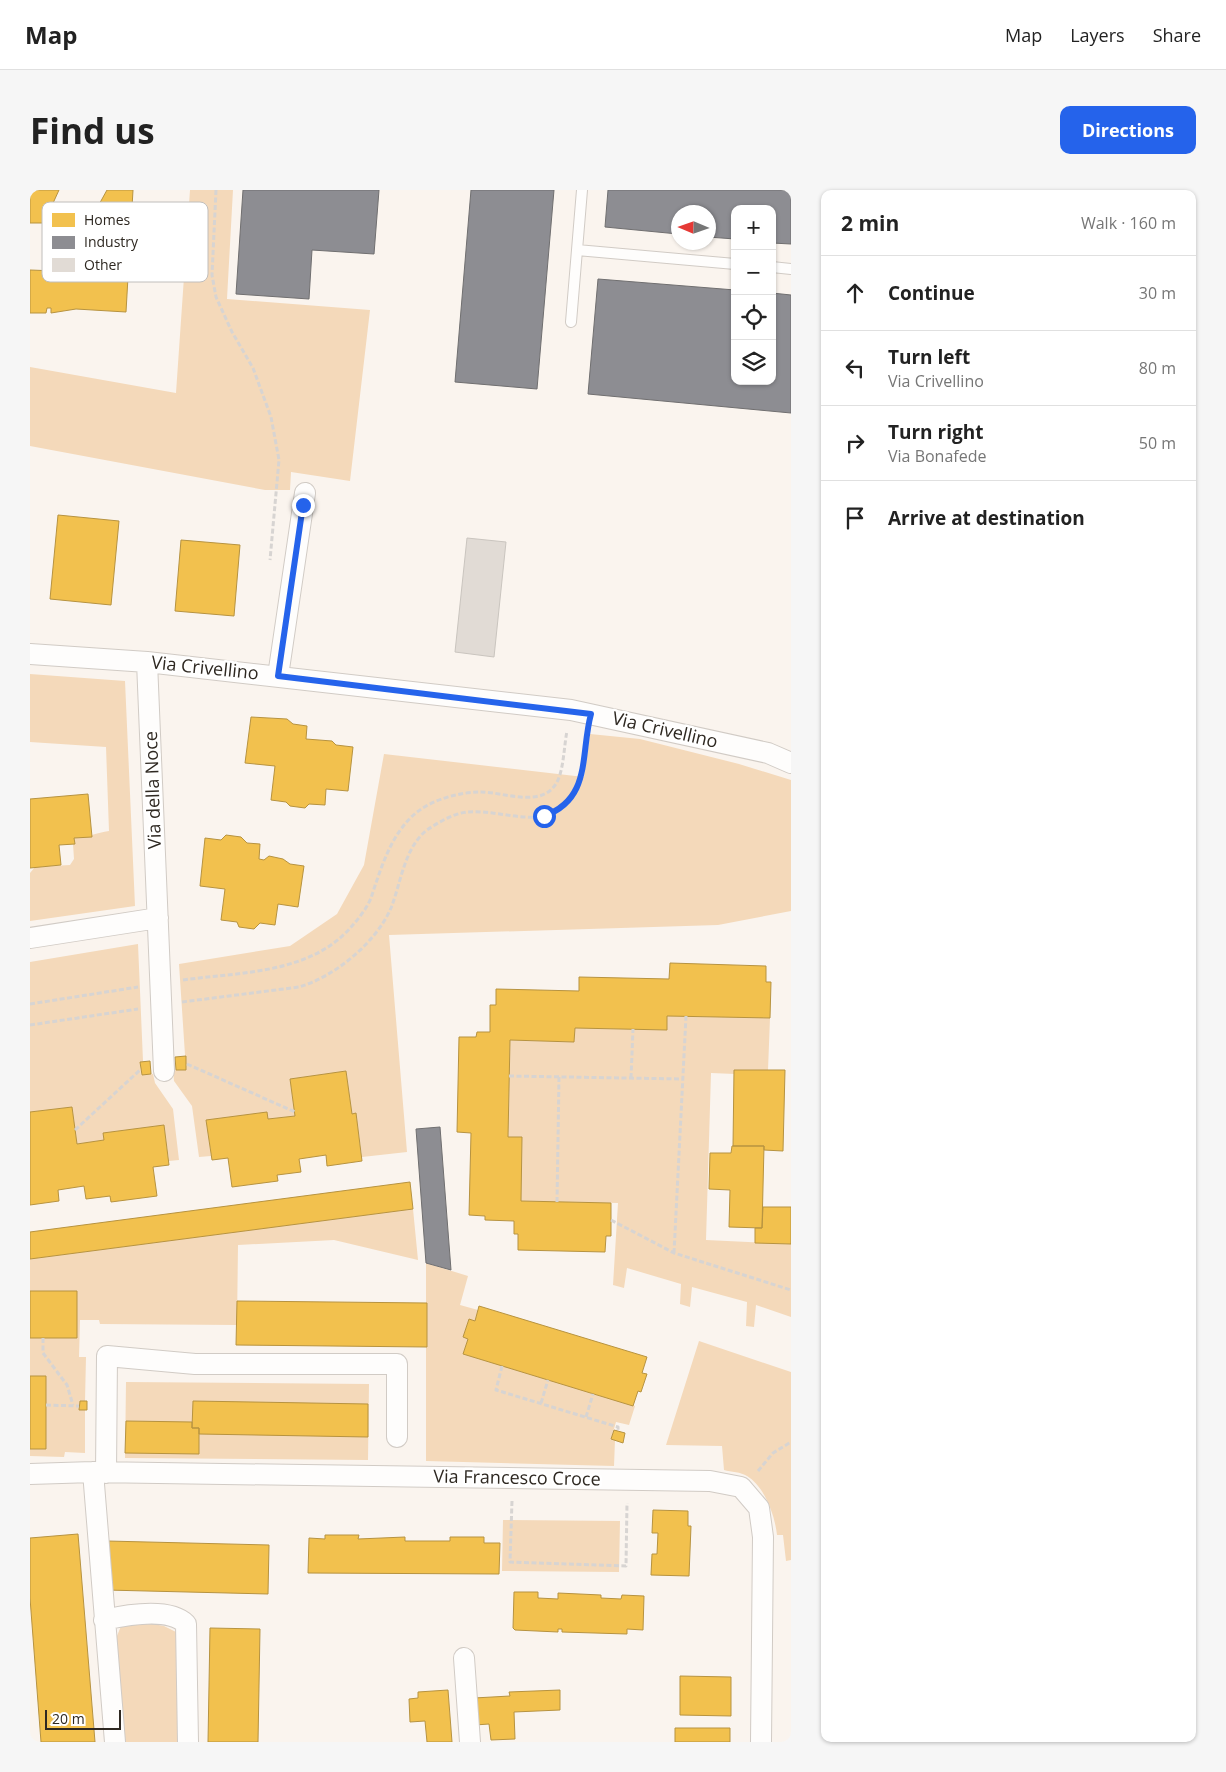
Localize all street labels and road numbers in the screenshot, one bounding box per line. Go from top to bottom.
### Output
street label: Via Crivellino [150,649,260,685]
street label: Via Crivellino [610,705,720,753]
street label: Via della Noce [138,731,166,849]
street label: Via Francesco Croce [433,1464,601,1490]

